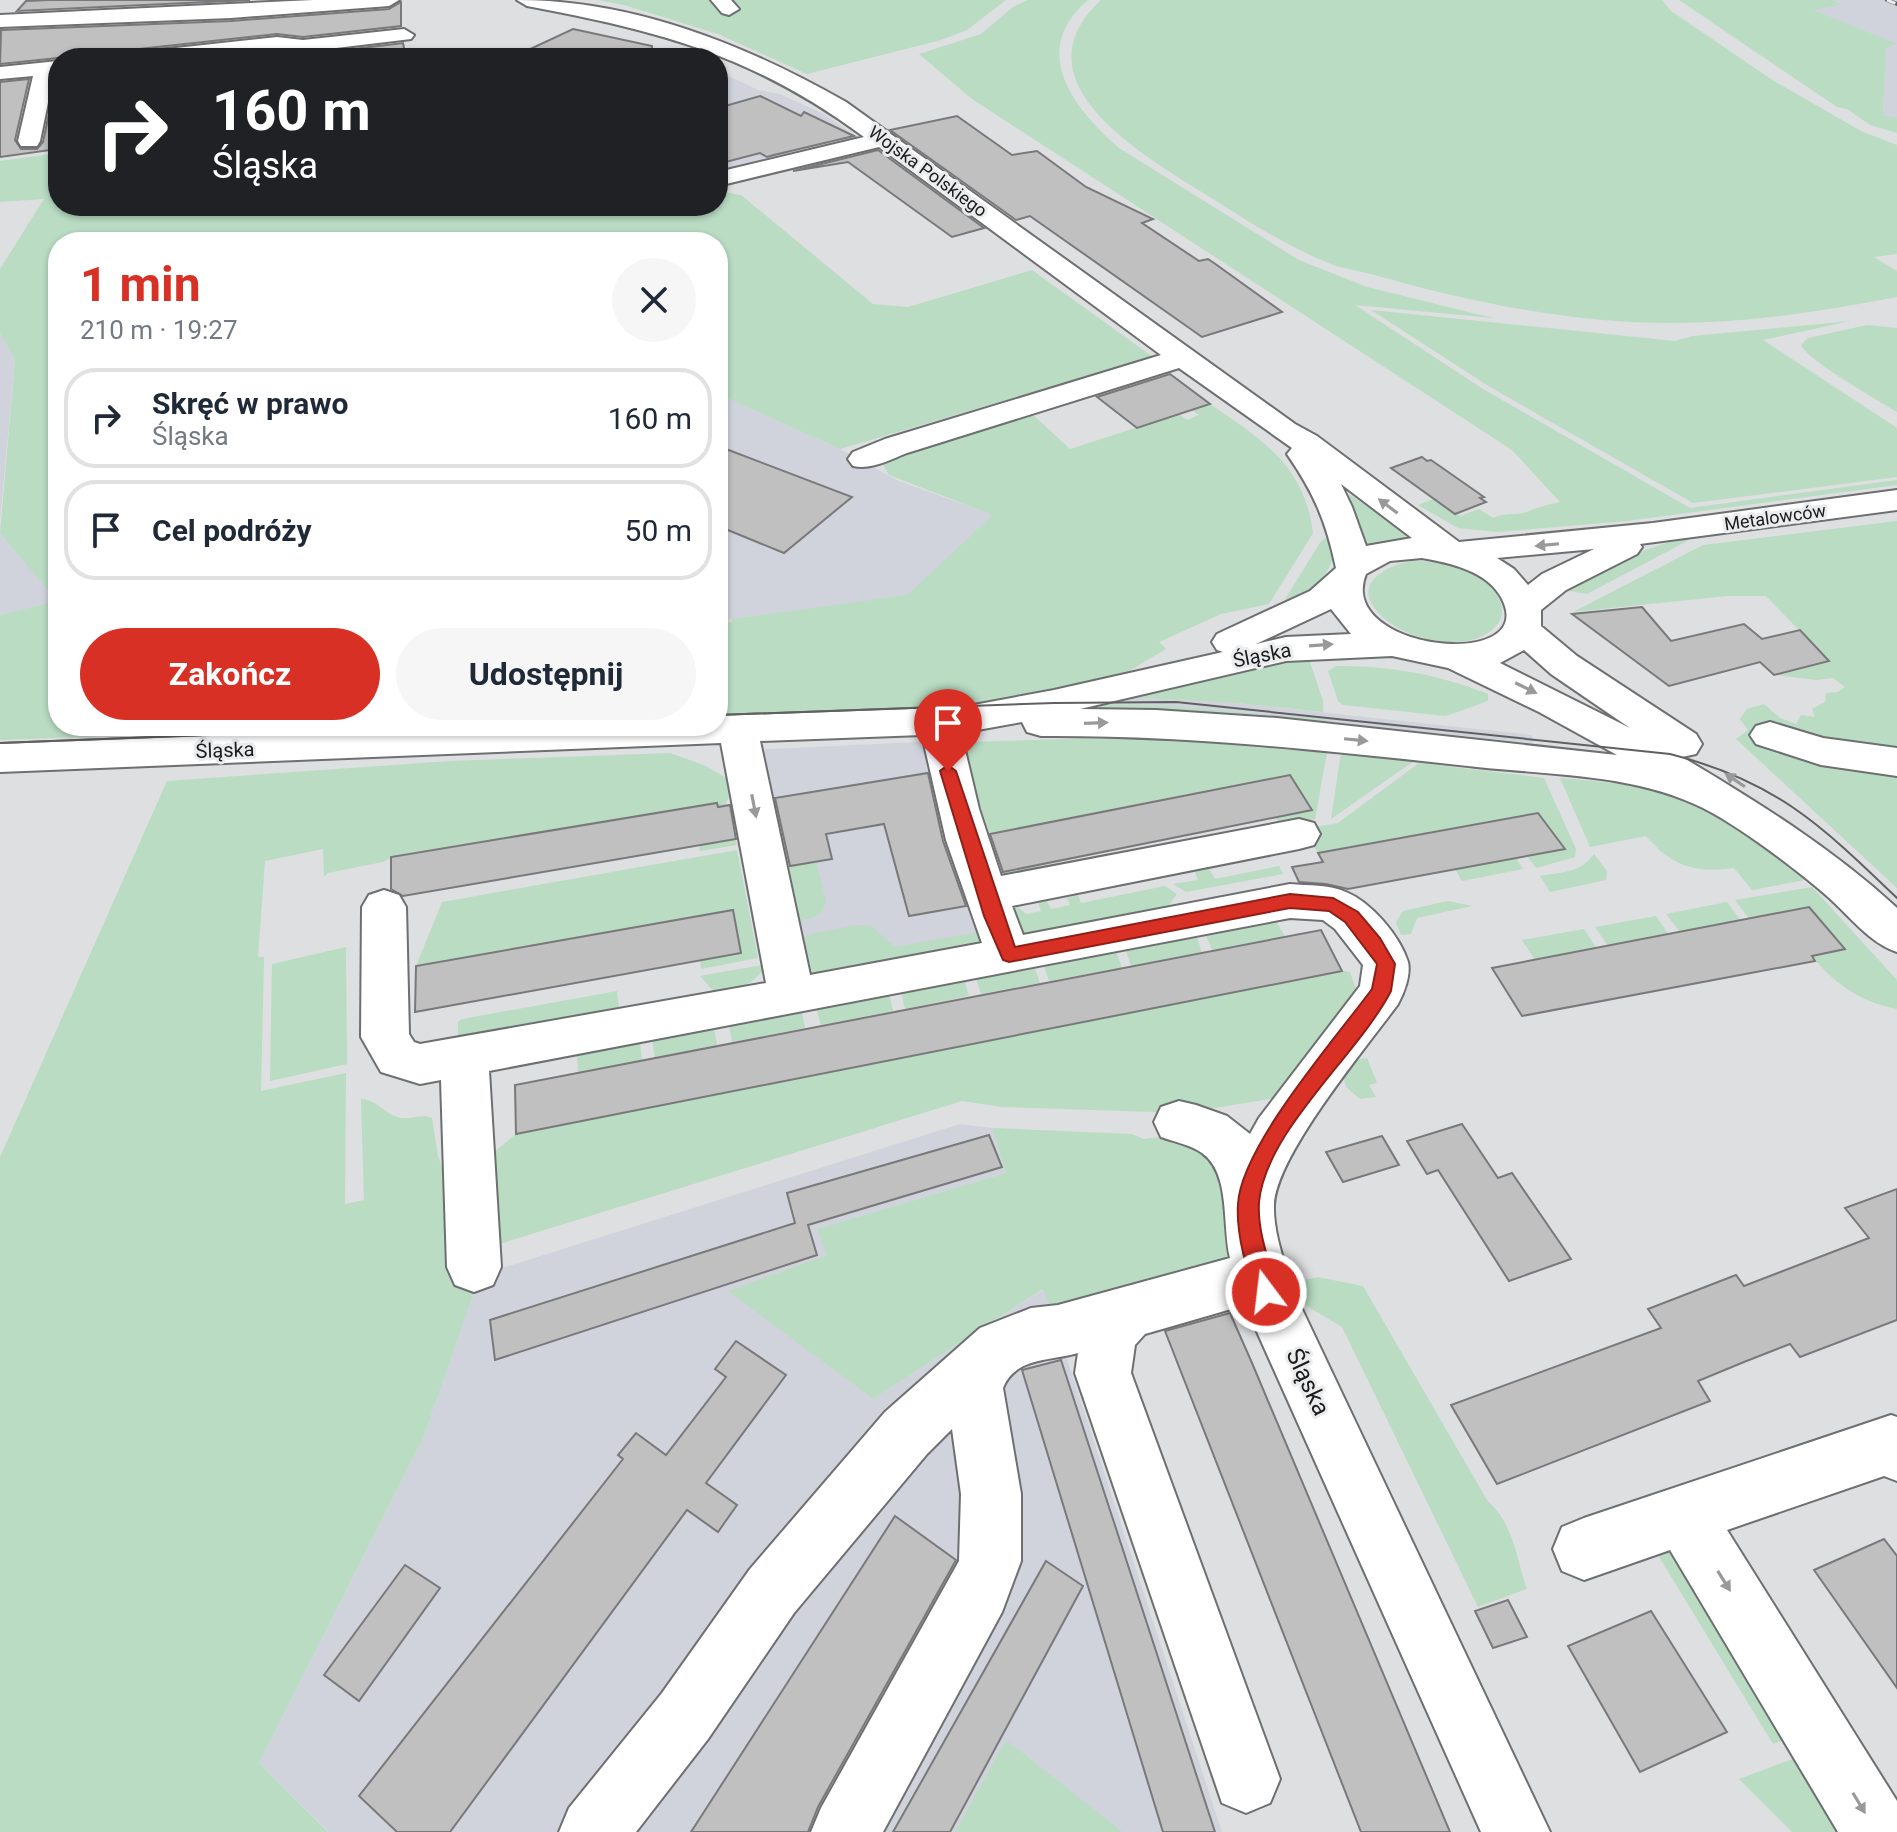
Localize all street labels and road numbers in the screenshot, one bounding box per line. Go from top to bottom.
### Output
street label: Wojska Polskiego [865,121,991,221]
street label: Metalowców [1723,499,1828,535]
street label: Śląska [1231,638,1293,672]
street label: Śląska [195,737,255,763]
street label: Śląska [1280,1344,1336,1420]

